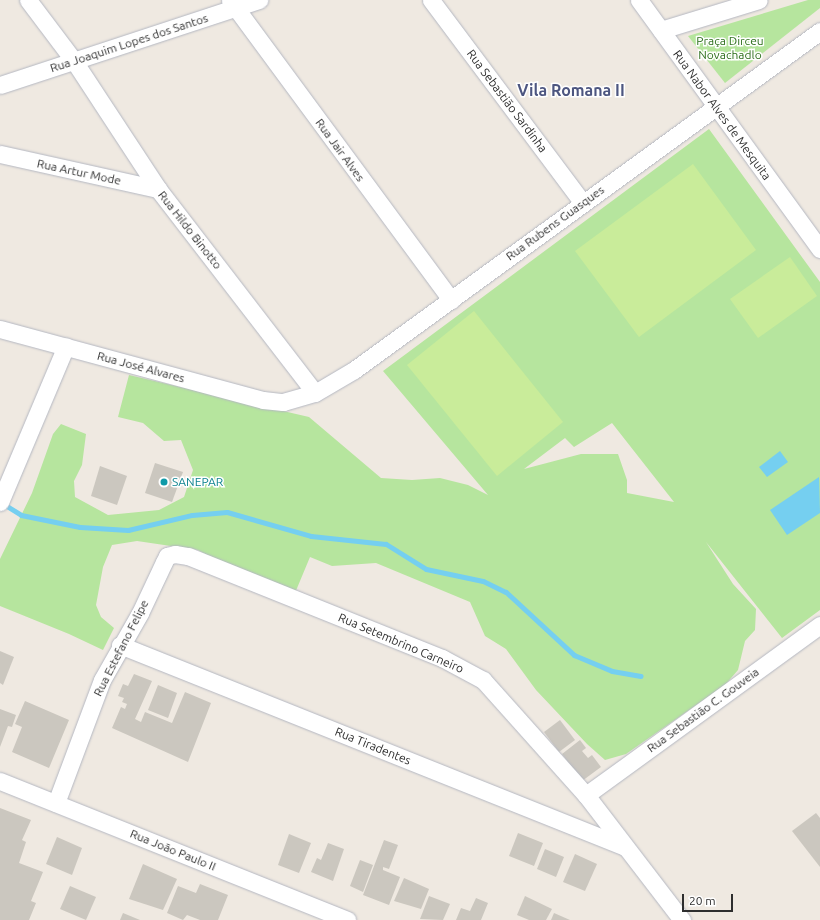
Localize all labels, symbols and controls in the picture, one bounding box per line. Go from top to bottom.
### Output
street label: Rua Joaquim Lopes dos Santos [48,11,210,75]
park label: Praça Dirceu Novachadlo [696,34,764,62]
street label: Rua Sebastião Sardinha [464,47,550,155]
street label: Rua Nabor Alves de Mesquita [670,47,774,183]
district label: Vila Romana II [517,80,625,100]
street label: Rua Jair Alves [312,116,368,184]
street label: Rua Artur Mode [36,156,122,188]
street label: Rua Rubens Guasques [503,183,607,263]
street label: Rua Hildo Binotto [155,188,225,272]
street label: Rua José Alvares [96,348,186,386]
place label: SANEPAR [172,475,223,489]
marker: SANEPAR [159,477,169,487]
street label: Rua Estefano Felipe [90,597,152,699]
street label: Rua Setembrino Carneiro [336,610,466,676]
street label: Rua Sebastião C. Gouveia [644,665,762,755]
street label: Rua Tiradentes [333,724,413,768]
street label: Rua João Paulo II [128,826,218,874]
scale bar [684,886,735,912]
text: 20 m [689,894,716,907]

